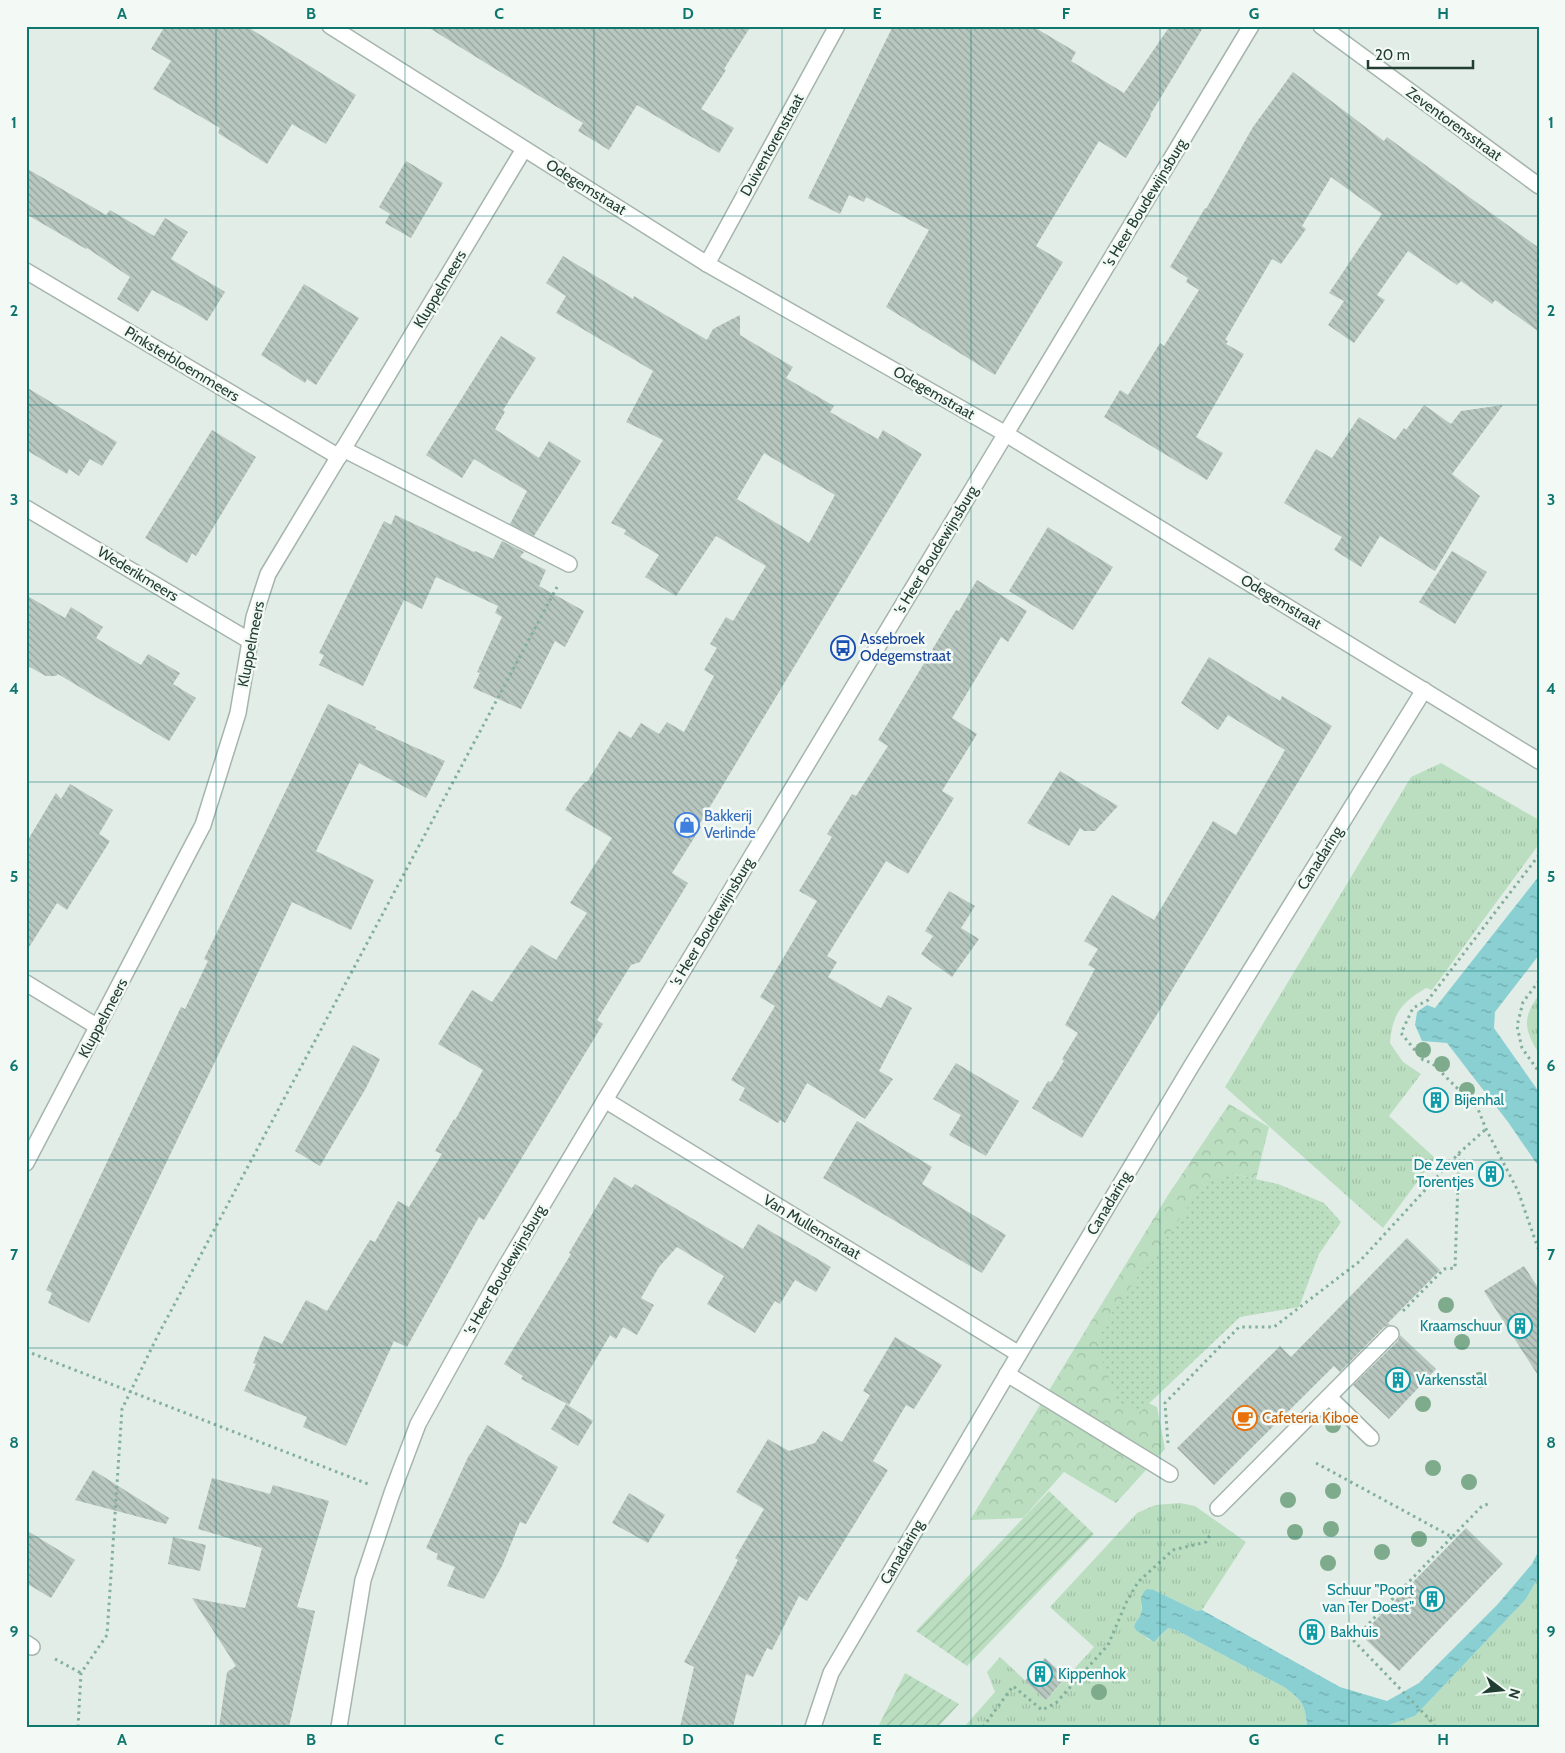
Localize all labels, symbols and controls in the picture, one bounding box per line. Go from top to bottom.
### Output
text: A [117,4,127,23]
text: B [306,4,316,23]
text: C [494,4,504,23]
text: D [682,4,694,23]
text: E [872,4,882,23]
text: F [1062,4,1071,23]
text: G [1249,4,1259,23]
text: H [1437,4,1449,23]
scale bar [1368,38,1472,70]
text: 20 m [1375,46,1410,64]
street label: Zeventorensstraat [1403,83,1505,165]
street label: Duiventorenstraat [736,91,808,199]
text: 1 [11,113,17,132]
text: 1 [1548,113,1554,132]
street label: 's Heer Boudewijnsburg [1099,135,1191,271]
street label: Odegemstraat [543,155,629,219]
street label: Kluppelmeers [410,247,470,331]
text: 2 [10,301,18,320]
text: 2 [1547,301,1555,320]
street label: Pinksterbloemmeers [121,323,243,405]
street label: Odegemstraat [890,362,978,424]
street label: 's Heer Boudewijnsburg [890,482,982,618]
text: 3 [10,490,18,509]
text: 3 [1547,490,1555,509]
street label: Wederikmeers [94,543,182,605]
street label: Odegemstraat [1237,571,1325,633]
street label: Kluppelmeers [234,599,268,689]
place label: Assebroek Odegemstraat [860,630,951,665]
bus stop icon: Assebroek Odegemstraat [830,635,856,661]
text: 4 [9,679,19,698]
text: 4 [1546,679,1556,698]
place label: Bakkerij Verlinde [704,807,756,842]
shop icon: Bakkerij Verlinde [674,812,700,838]
street label: Canadaring [1293,823,1347,893]
street label: 's Heer Boudewijnsburg [666,854,758,990]
text: 5 [10,867,18,886]
text: 5 [1547,867,1555,886]
street label: Kluppelmeers [75,975,131,1061]
text: 6 [10,1056,19,1075]
text: 6 [1547,1056,1556,1075]
building icon: Bijenhal [1423,1087,1449,1113]
place label: Bijenhal [1454,1091,1505,1109]
place label: De Zeven Torentjes [1413,1156,1474,1191]
building icon: De Zeven Torentjes [1478,1161,1504,1187]
street label: Canadaring [1083,1167,1135,1238]
street label: Van Mullemstraat [760,1191,864,1263]
street label: 's Heer Boudewijnsburg [460,1201,550,1338]
text: 7 [10,1245,19,1264]
text: 7 [1547,1245,1556,1264]
building icon: Kraamschuur [1507,1313,1533,1339]
place label: Kraamschuur [1420,1317,1502,1335]
building icon: Varkensstal [1385,1367,1411,1393]
place label: Varkensstal [1416,1371,1488,1389]
cafe icon: Cafeteria Kiboe [1232,1405,1258,1431]
place label: Cafeteria Kiboe [1262,1409,1359,1427]
text: 8 [9,1433,19,1452]
text: 8 [1546,1433,1556,1452]
street label: Canadaring [876,1516,928,1587]
place label: Schuur "Poort van Ter Doest" [1322,1581,1414,1616]
building icon: Schuur "Poort van Ter Doest" [1419,1586,1445,1612]
building icon: Bakhuis [1299,1619,1325,1645]
text: 9 [10,1622,19,1641]
text: 9 [1547,1622,1556,1641]
place label: Bakhuis [1330,1623,1378,1641]
building icon: Kippenhok [1027,1661,1053,1687]
place label: Kippenhok [1058,1665,1126,1683]
north arrow [1478,1666,1528,1716]
text: N [1504,1686,1525,1701]
text: A [117,1730,127,1749]
text: B [306,1730,316,1749]
text: C [494,1730,504,1749]
text: D [682,1730,694,1749]
text: E [872,1730,882,1749]
text: F [1062,1730,1071,1749]
text: G [1249,1730,1259,1749]
text: H [1437,1730,1449,1749]

